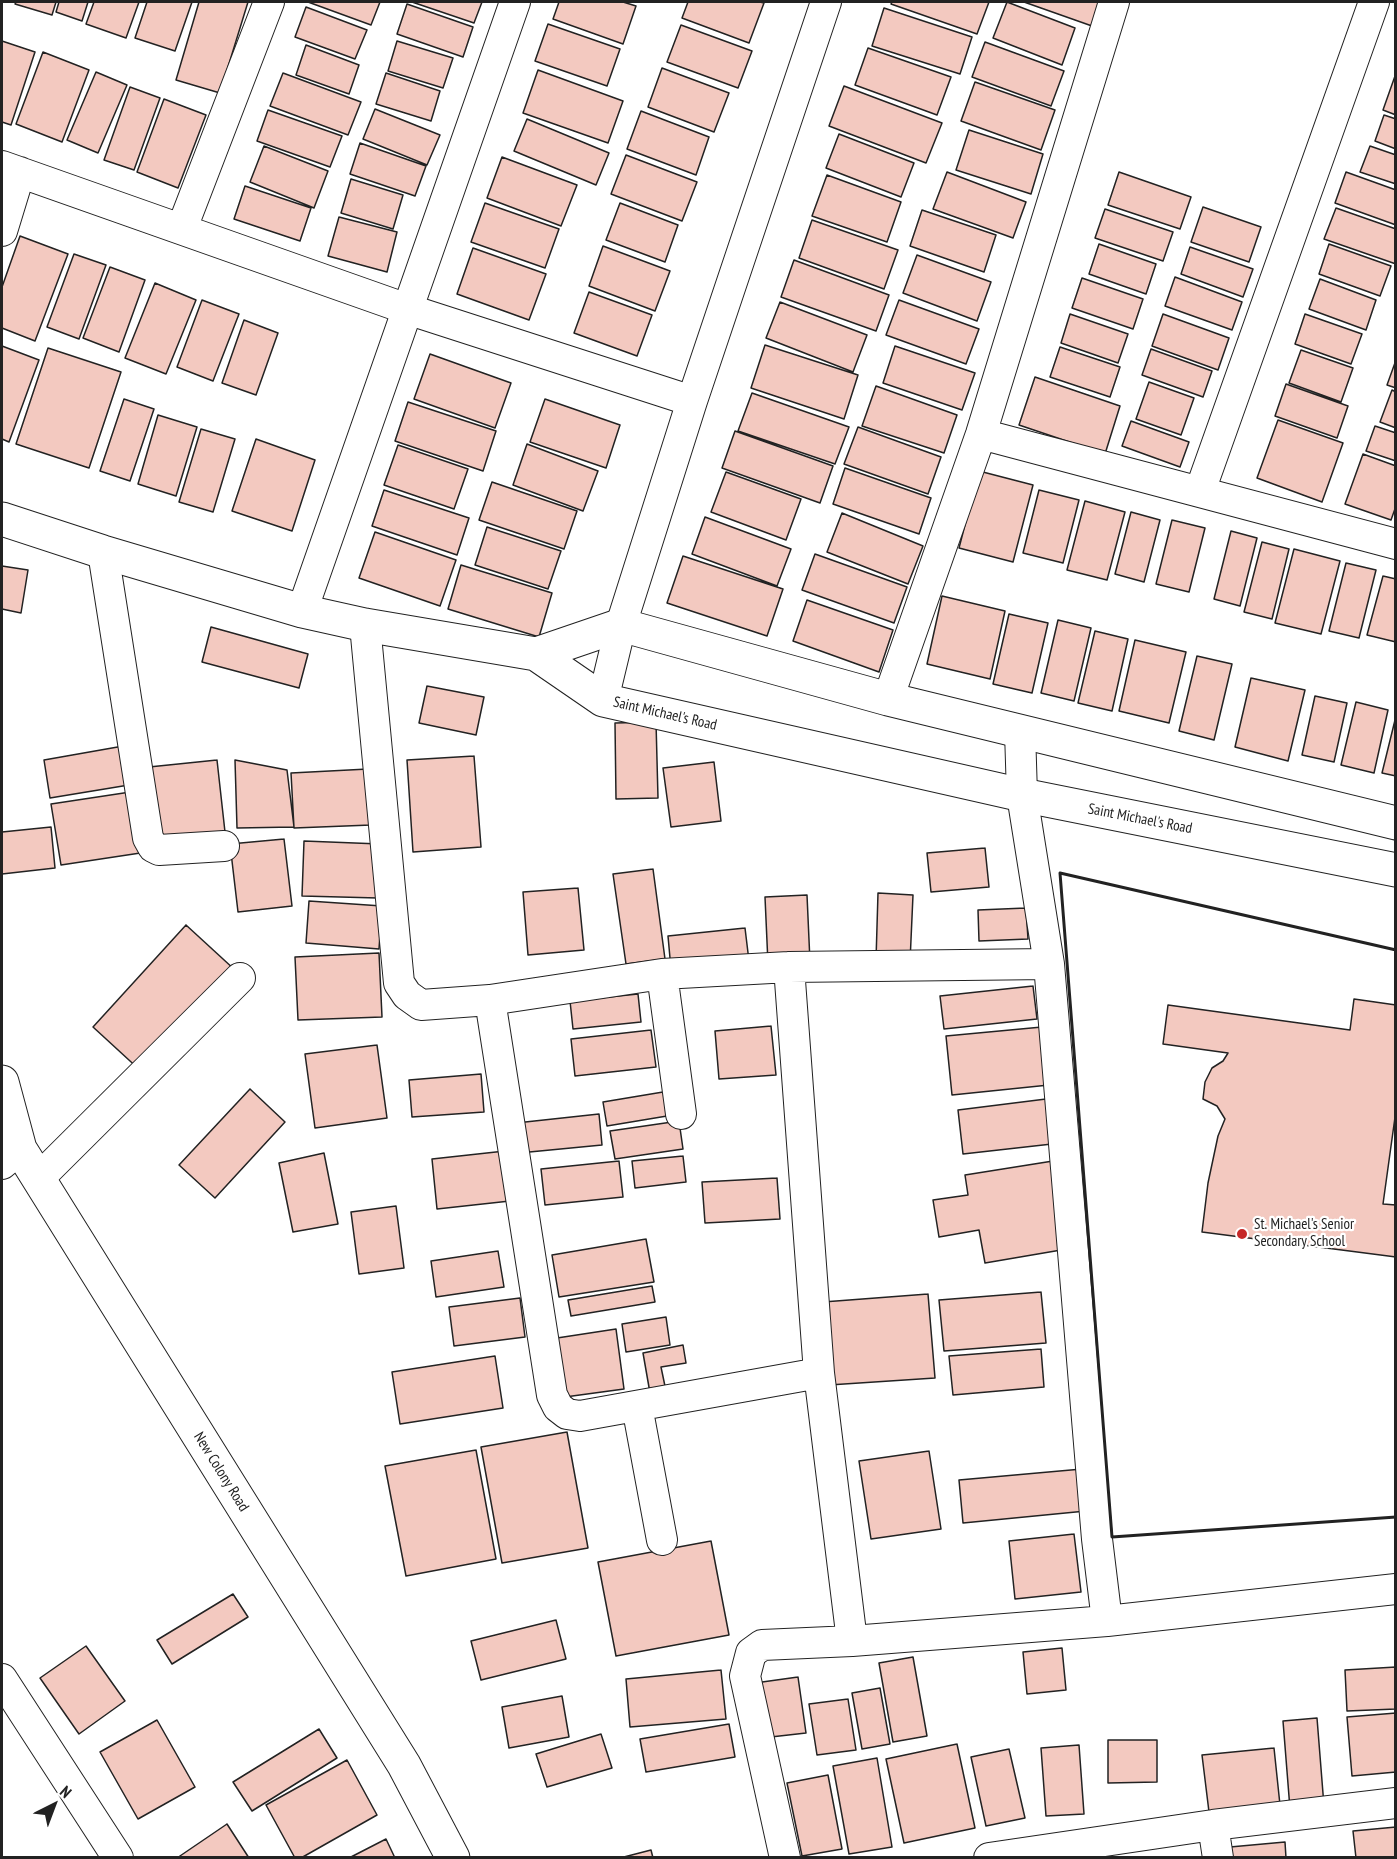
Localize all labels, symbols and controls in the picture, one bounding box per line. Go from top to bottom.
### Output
street label: Saint Michael's Road [611,693,719,735]
street label: Saint Michael's Road [1086,800,1194,838]
place label: St. Michael's Senior Secondary School [1254,1216,1354,1251]
marker: St. Michael's Senior Secondary School [1235,1227,1249,1241]
street label: New Colony Road [190,1429,252,1515]
north arrow [24,1775,84,1835]
text: N [56,1781,76,1802]

